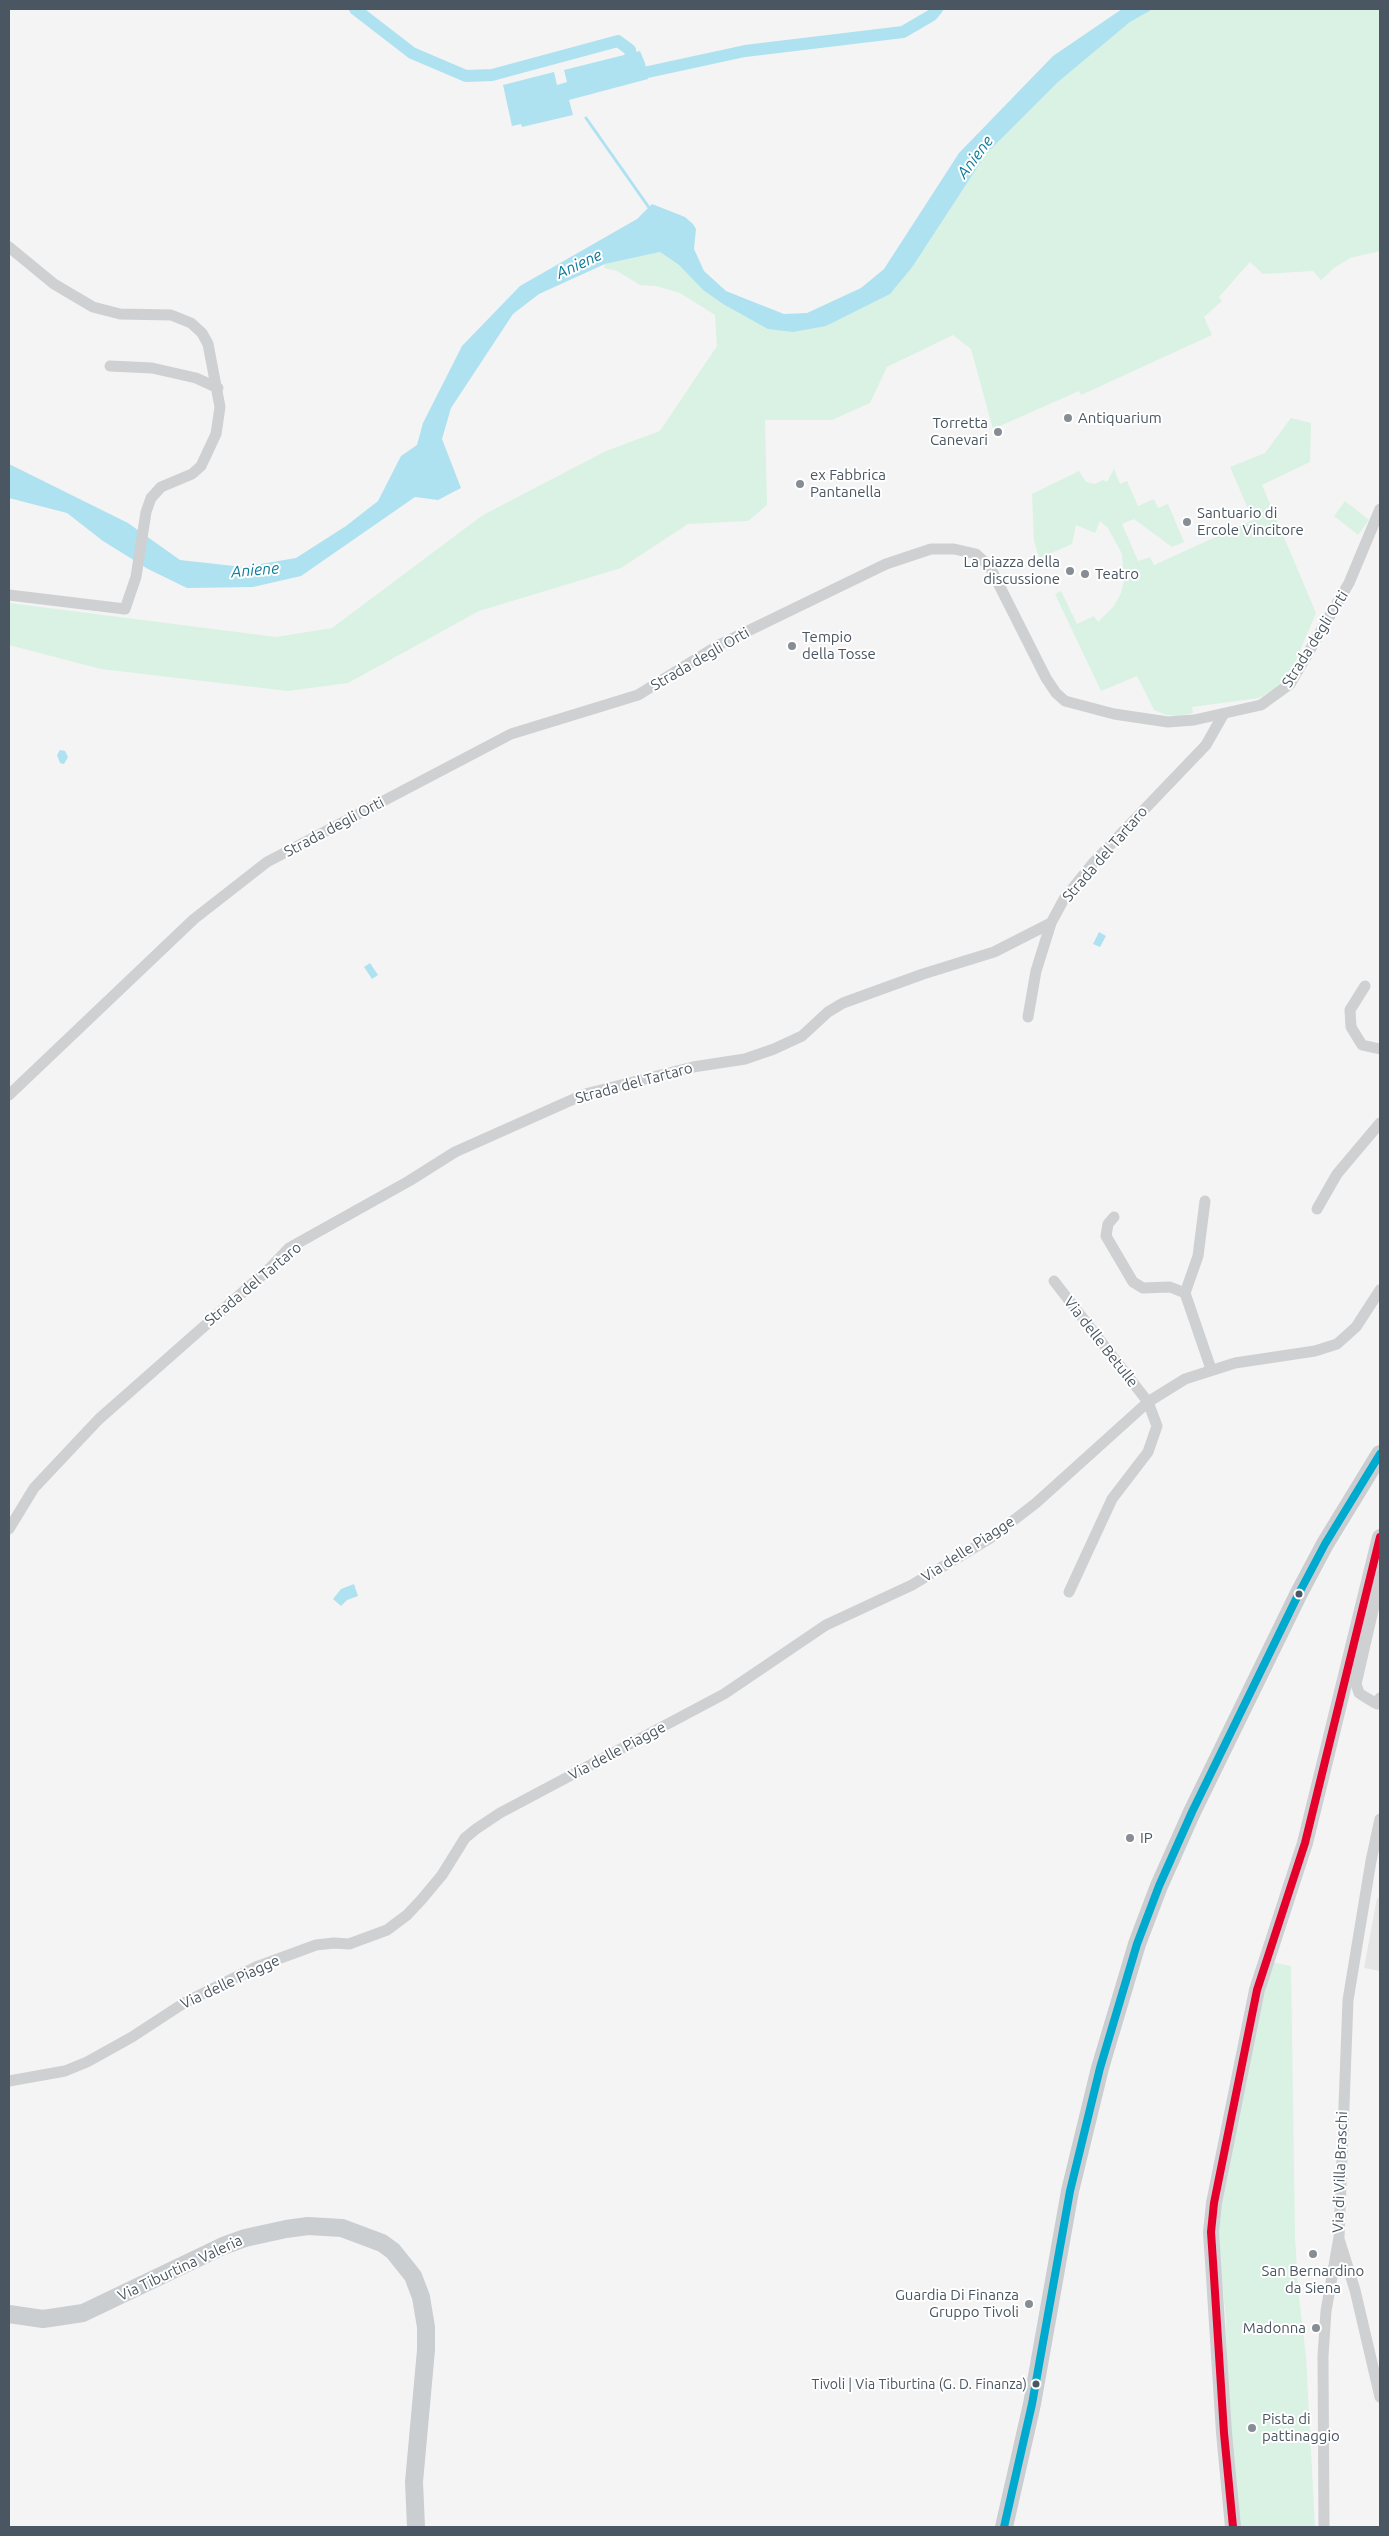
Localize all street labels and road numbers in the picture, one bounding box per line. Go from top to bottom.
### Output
street label: Strada degli Orti [1278,587,1352,691]
street label: Strada degli Orti [648,624,752,694]
street label: Strada degli Orti [281,793,387,861]
street label: Strada del Tartaro [1059,803,1151,905]
street label: Strada del Tartaro [573,1059,695,1107]
street label: Strada del Tartaro [201,1238,305,1330]
street label: Via delle Betulle [1060,1293,1142,1391]
street label: Via delle Piagge [918,1512,1018,1586]
street label: Via delle Piagge [565,1718,669,1784]
street label: Via delle Piagge [178,1951,282,2013]
street label: Via di Villa Braschi [1329,2111,1351,2233]
street label: Via Tiburtina Valeria [115,2231,245,2305]

